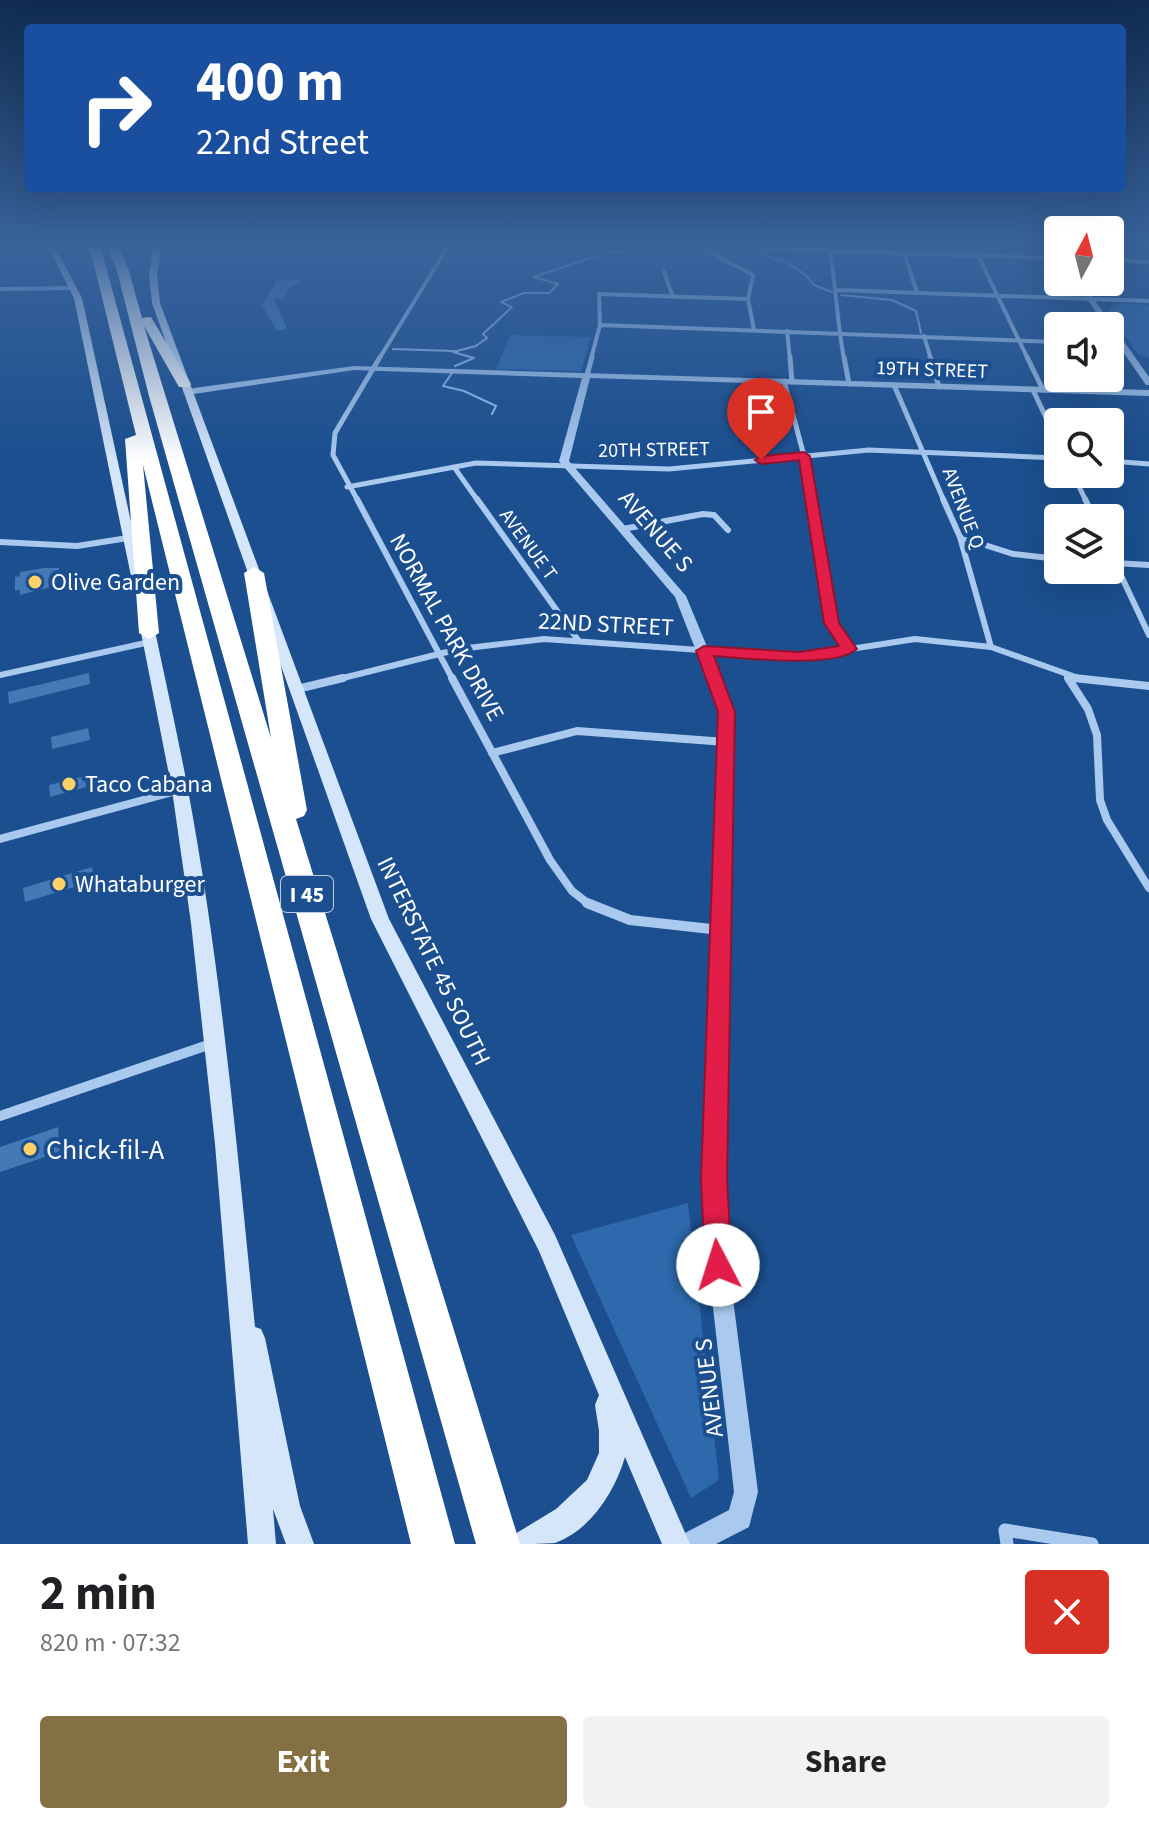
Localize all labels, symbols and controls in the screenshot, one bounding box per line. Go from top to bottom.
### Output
text: 400 m [196,43,344,122]
icon: right [64,56,168,160]
text: 22nd Street [196,117,369,168]
north arrow [1044,216,1124,296]
map controls [1044,216,1124,584]
button: sound [1044,312,1124,392]
street label: 19TH STREET [876,354,989,386]
pin [727,378,795,460]
icon: arrive [739,390,783,434]
button: search [1044,408,1124,488]
street label: 20TH STREET [598,435,710,465]
street label: AVENUE Q [935,464,991,553]
street label: AVENUE S [610,482,701,580]
street label: AVENUE T [493,503,564,586]
button: layers [1044,504,1124,584]
street label: NORMAL PARK DRIVE [380,527,513,727]
place label: Olive Garden [51,565,180,600]
marker: Olive Garden [26,573,44,591]
street label: 22ND STREET [537,603,675,646]
place label: Taco Cabana [85,767,213,802]
marker: Taco Cabana [60,775,78,793]
street label: INTERSTATE 45 SOUTH [368,851,499,1072]
place label: Whataburger [75,867,205,902]
marker: Whataburger [50,875,68,893]
road number: I 45 [281,876,333,912]
place label: Chick-fil-A [46,1130,165,1170]
marker: Chick-fil-A [21,1140,39,1158]
position arrow [676,1223,760,1307]
street label: AVENUE S [686,1337,733,1439]
text: 2 min [40,1560,157,1628]
button: close [1025,1570,1109,1654]
text: 820 m · 07:32 [40,1624,181,1661]
button: Exit [40,1716,567,1808]
button: Share [583,1716,1109,1808]

